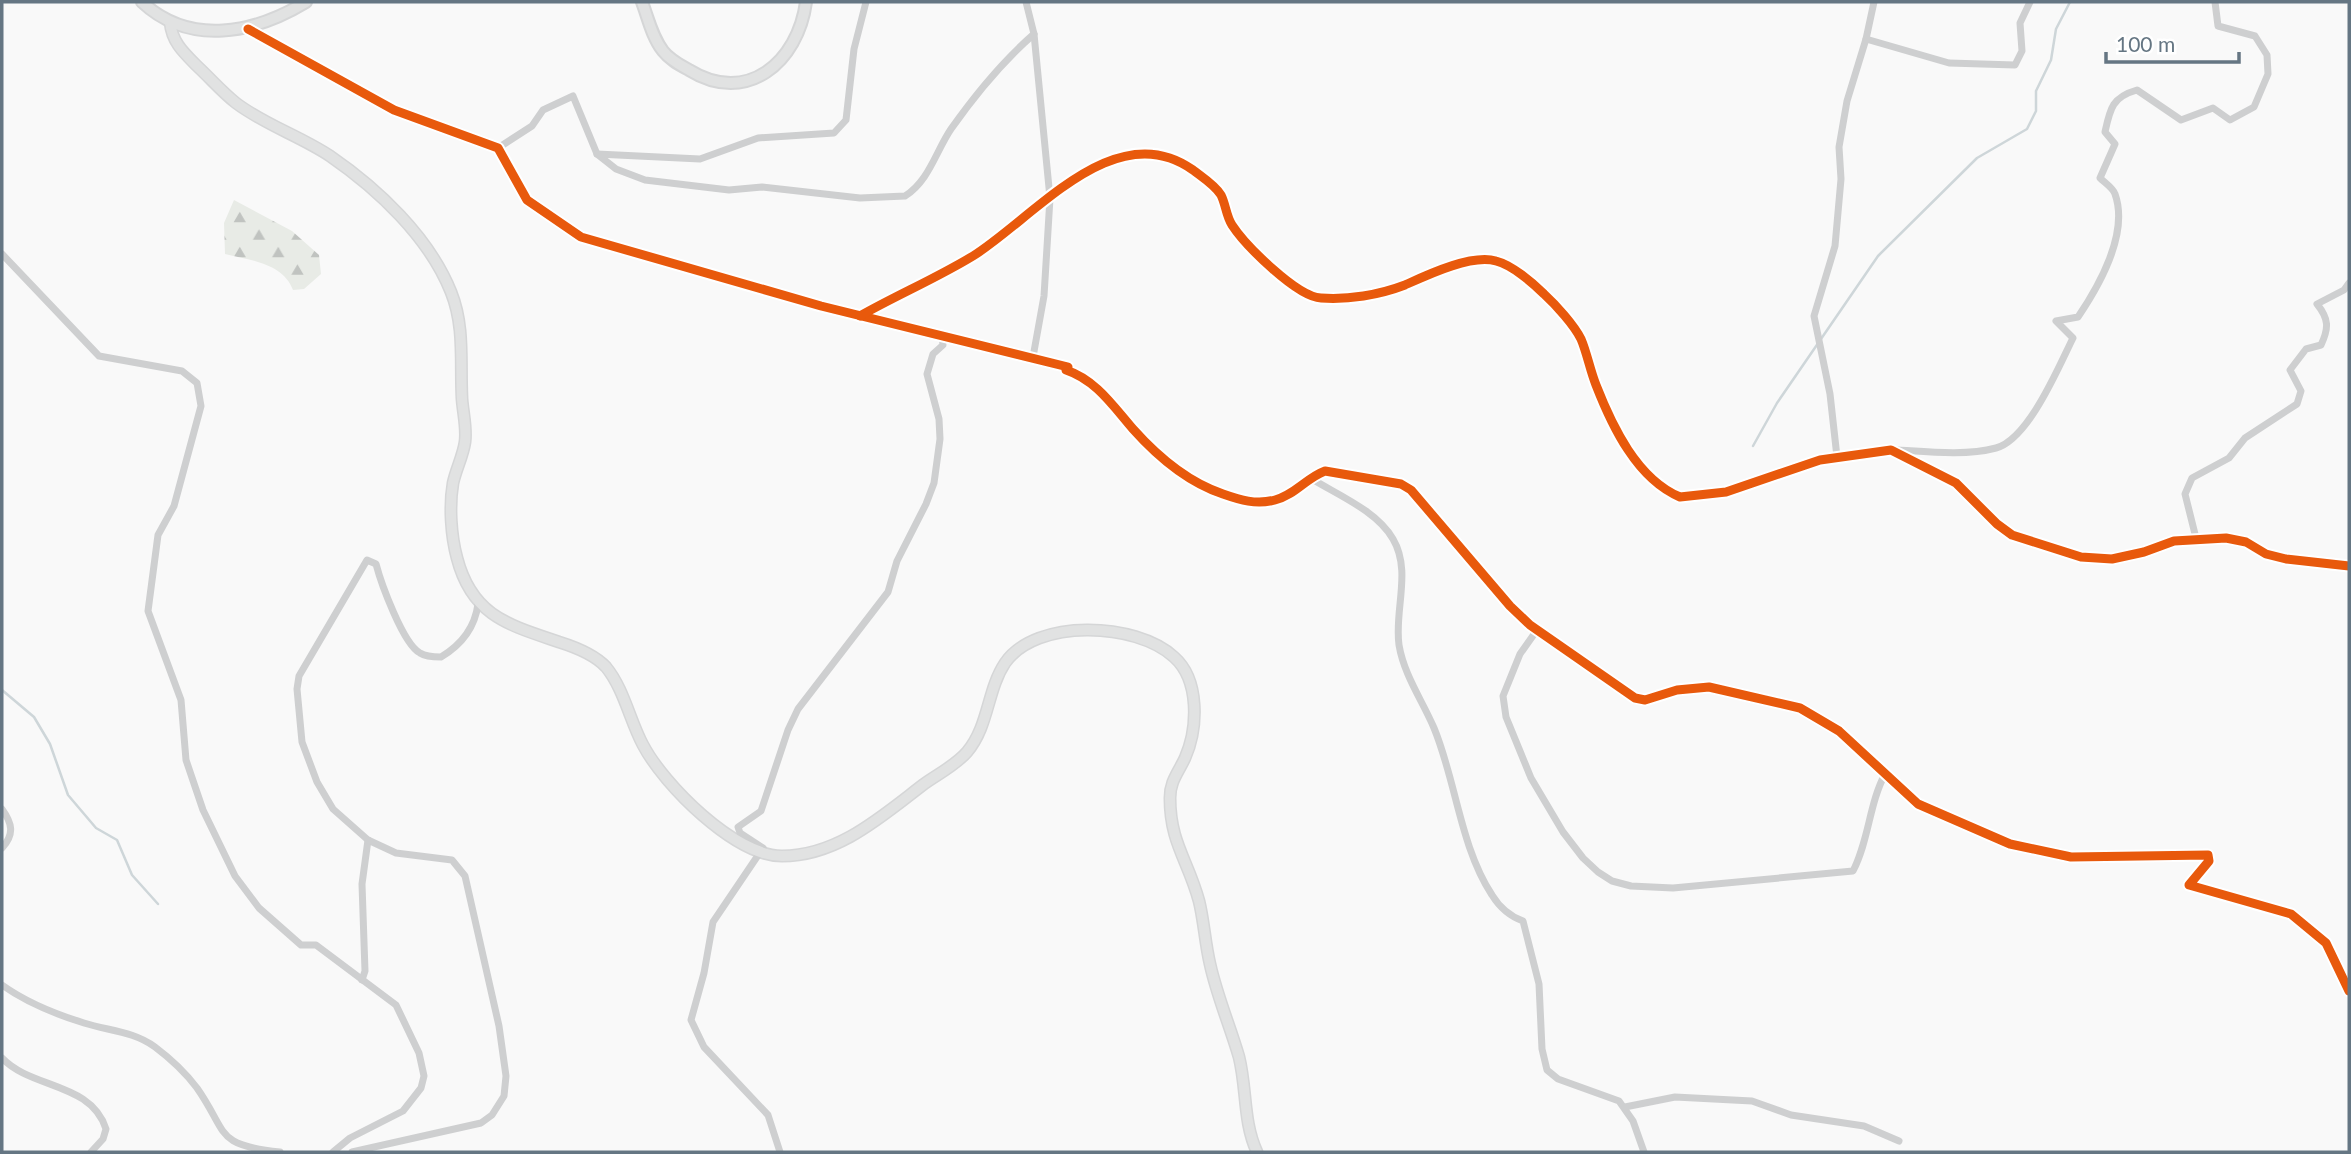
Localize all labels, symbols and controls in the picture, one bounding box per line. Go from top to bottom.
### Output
scale bar [2106,21,2239,65]
text: 100 m [2116,31,2175,56]

